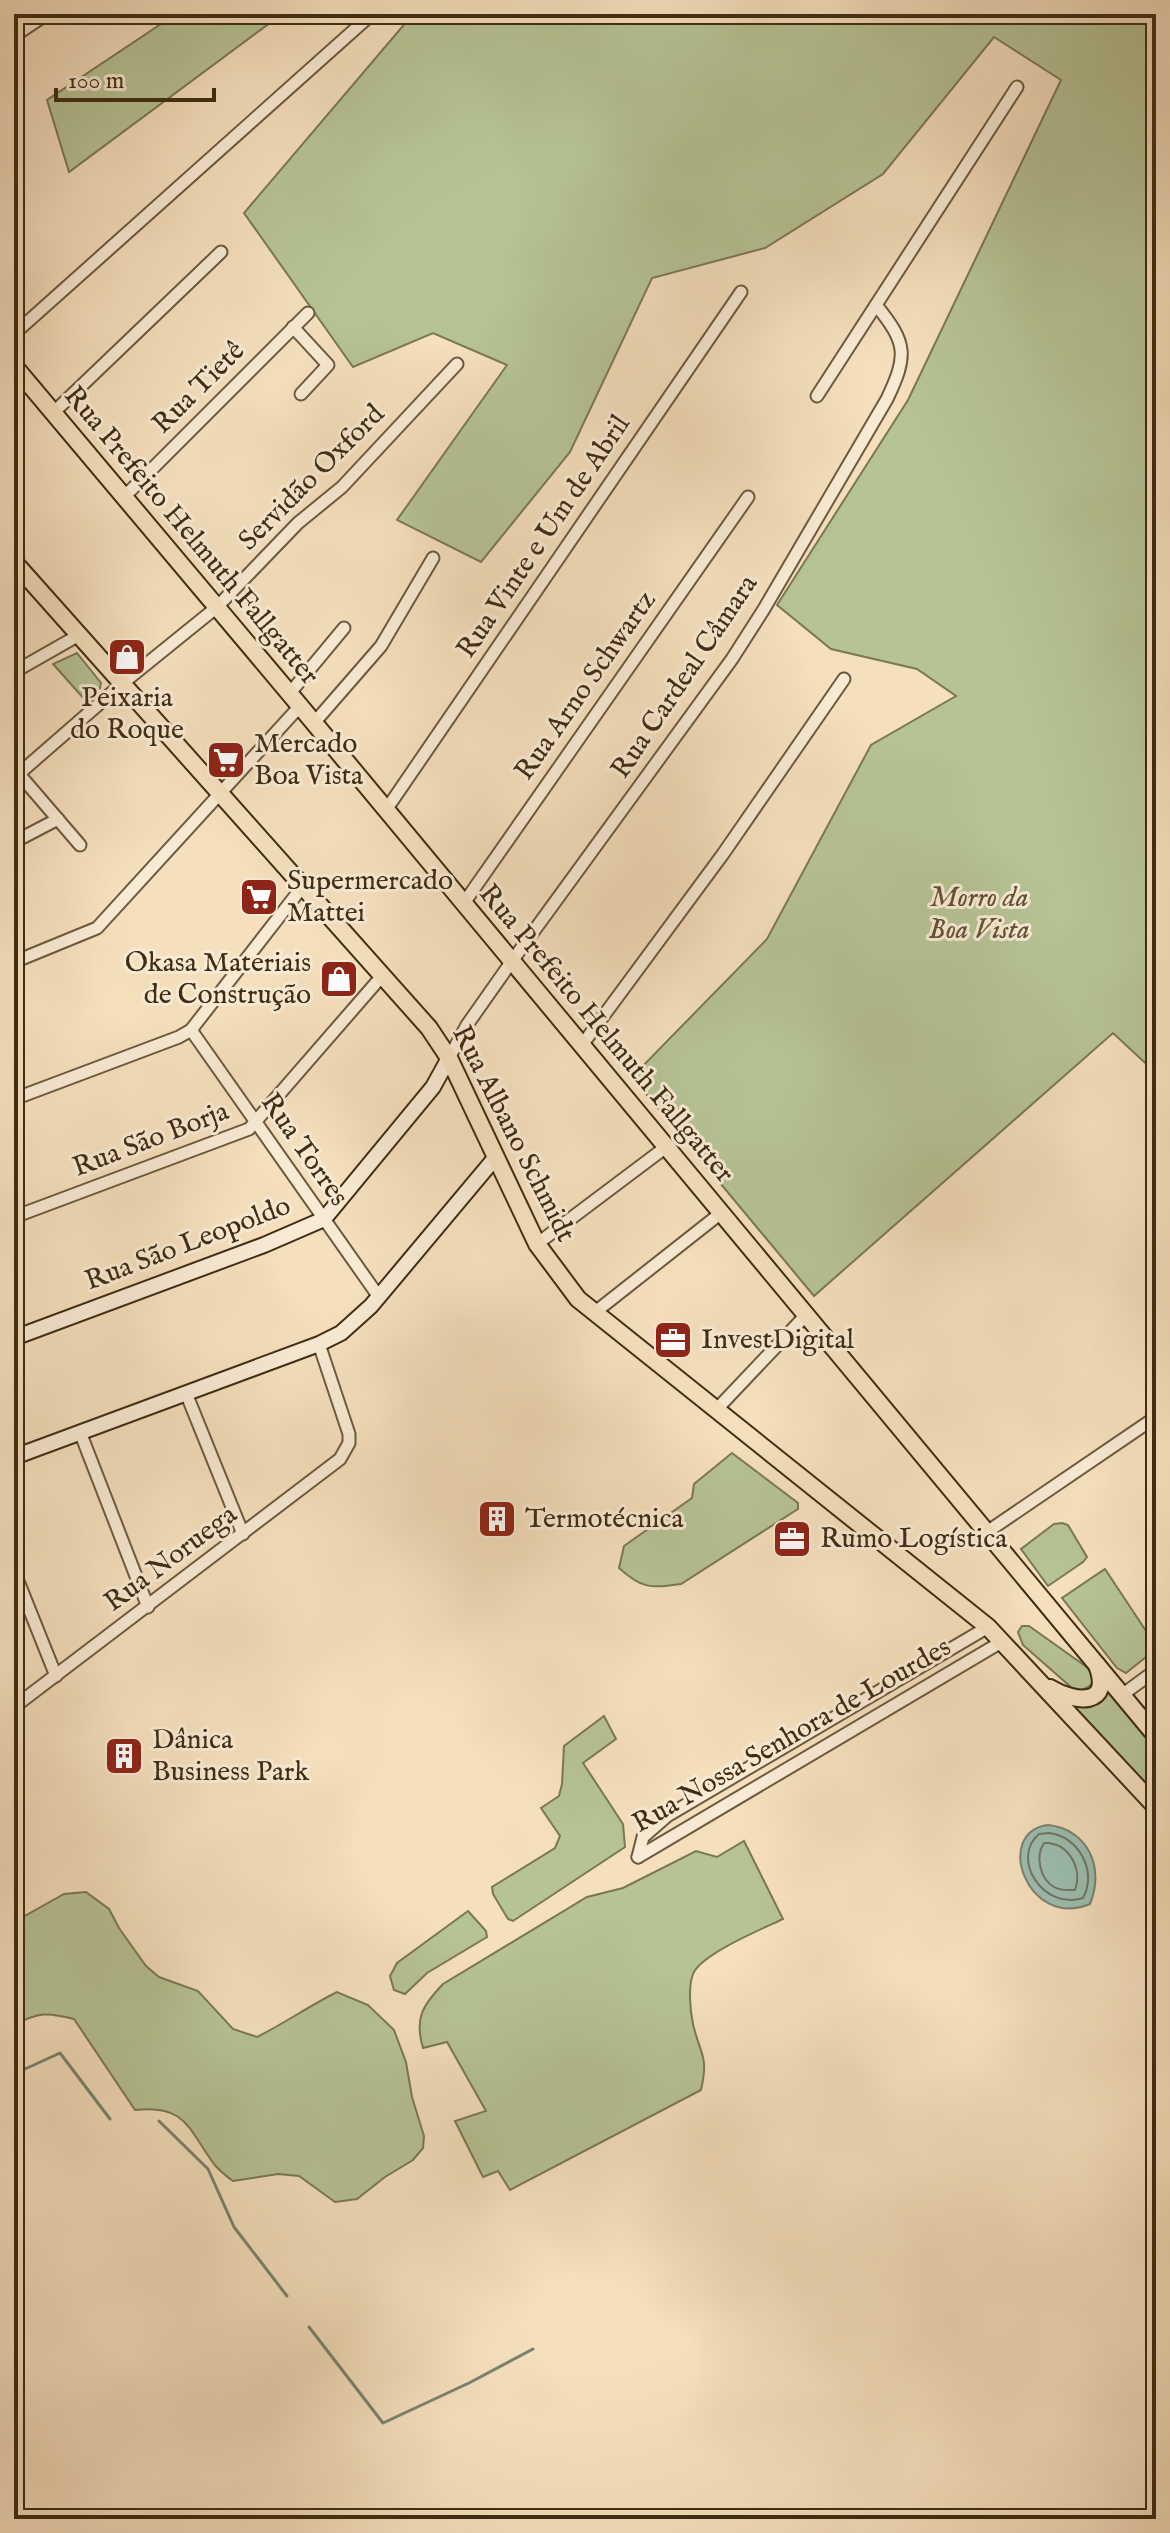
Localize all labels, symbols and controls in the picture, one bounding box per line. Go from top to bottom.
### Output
scale bar [56,52,214,102]
text: 100 m [68,66,124,97]
street label: Rua Tietê [145,334,253,442]
street label: Rua Prefeito Helmuth Fallgatter [56,379,326,693]
street label: Servidão Oxford [232,397,393,558]
street label: Rua Vinte e Um de Abril [450,408,639,665]
street label: Rua Cardeal Câmara [604,568,767,786]
street label: Rua Arno Schwartz [508,584,664,788]
shop icon: Peixaria do Roque [106,636,148,678]
place label: Peixaria do Roque [70,681,184,748]
place label: Mercado Boa Vista [254,727,364,794]
supermarket icon: Mercado Boa Vista [205,739,247,781]
place label: Supermercado Mattei [287,864,453,931]
supermarket icon: Supermercado Mattei [238,876,280,918]
street label: Rua Prefeito Helmuth Fallgatter [471,877,741,1191]
park label: Morro da Boa Vista [928,881,1030,948]
place label: Okasa Materiais de Construção [125,946,311,1013]
shop icon: Okasa Materiais de Construção [318,958,360,1000]
street label: Rua Albano Schmidt [443,1020,583,1249]
street label: Rua Torres [252,1087,356,1213]
street label: Rua São Borja [68,1094,235,1186]
street label: Rua São Leopoldo [80,1189,296,1299]
office icon: InvestDigital [652,1319,694,1361]
place label: InvestDigital [701,1323,855,1358]
street label: Rua Noruega [98,1497,245,1620]
building icon: Termotécnica [476,1498,518,1540]
place label: Termotécnica [525,1502,685,1537]
office icon: Rumo Logística [771,1518,813,1560]
place label: Rumo Logística [820,1522,1008,1557]
street label: Rua Nossa Senhora de Lourdes [626,1630,958,1842]
place label: Dânica Business Park [152,1723,310,1790]
building icon: Dânica Business Park [103,1735,145,1777]

